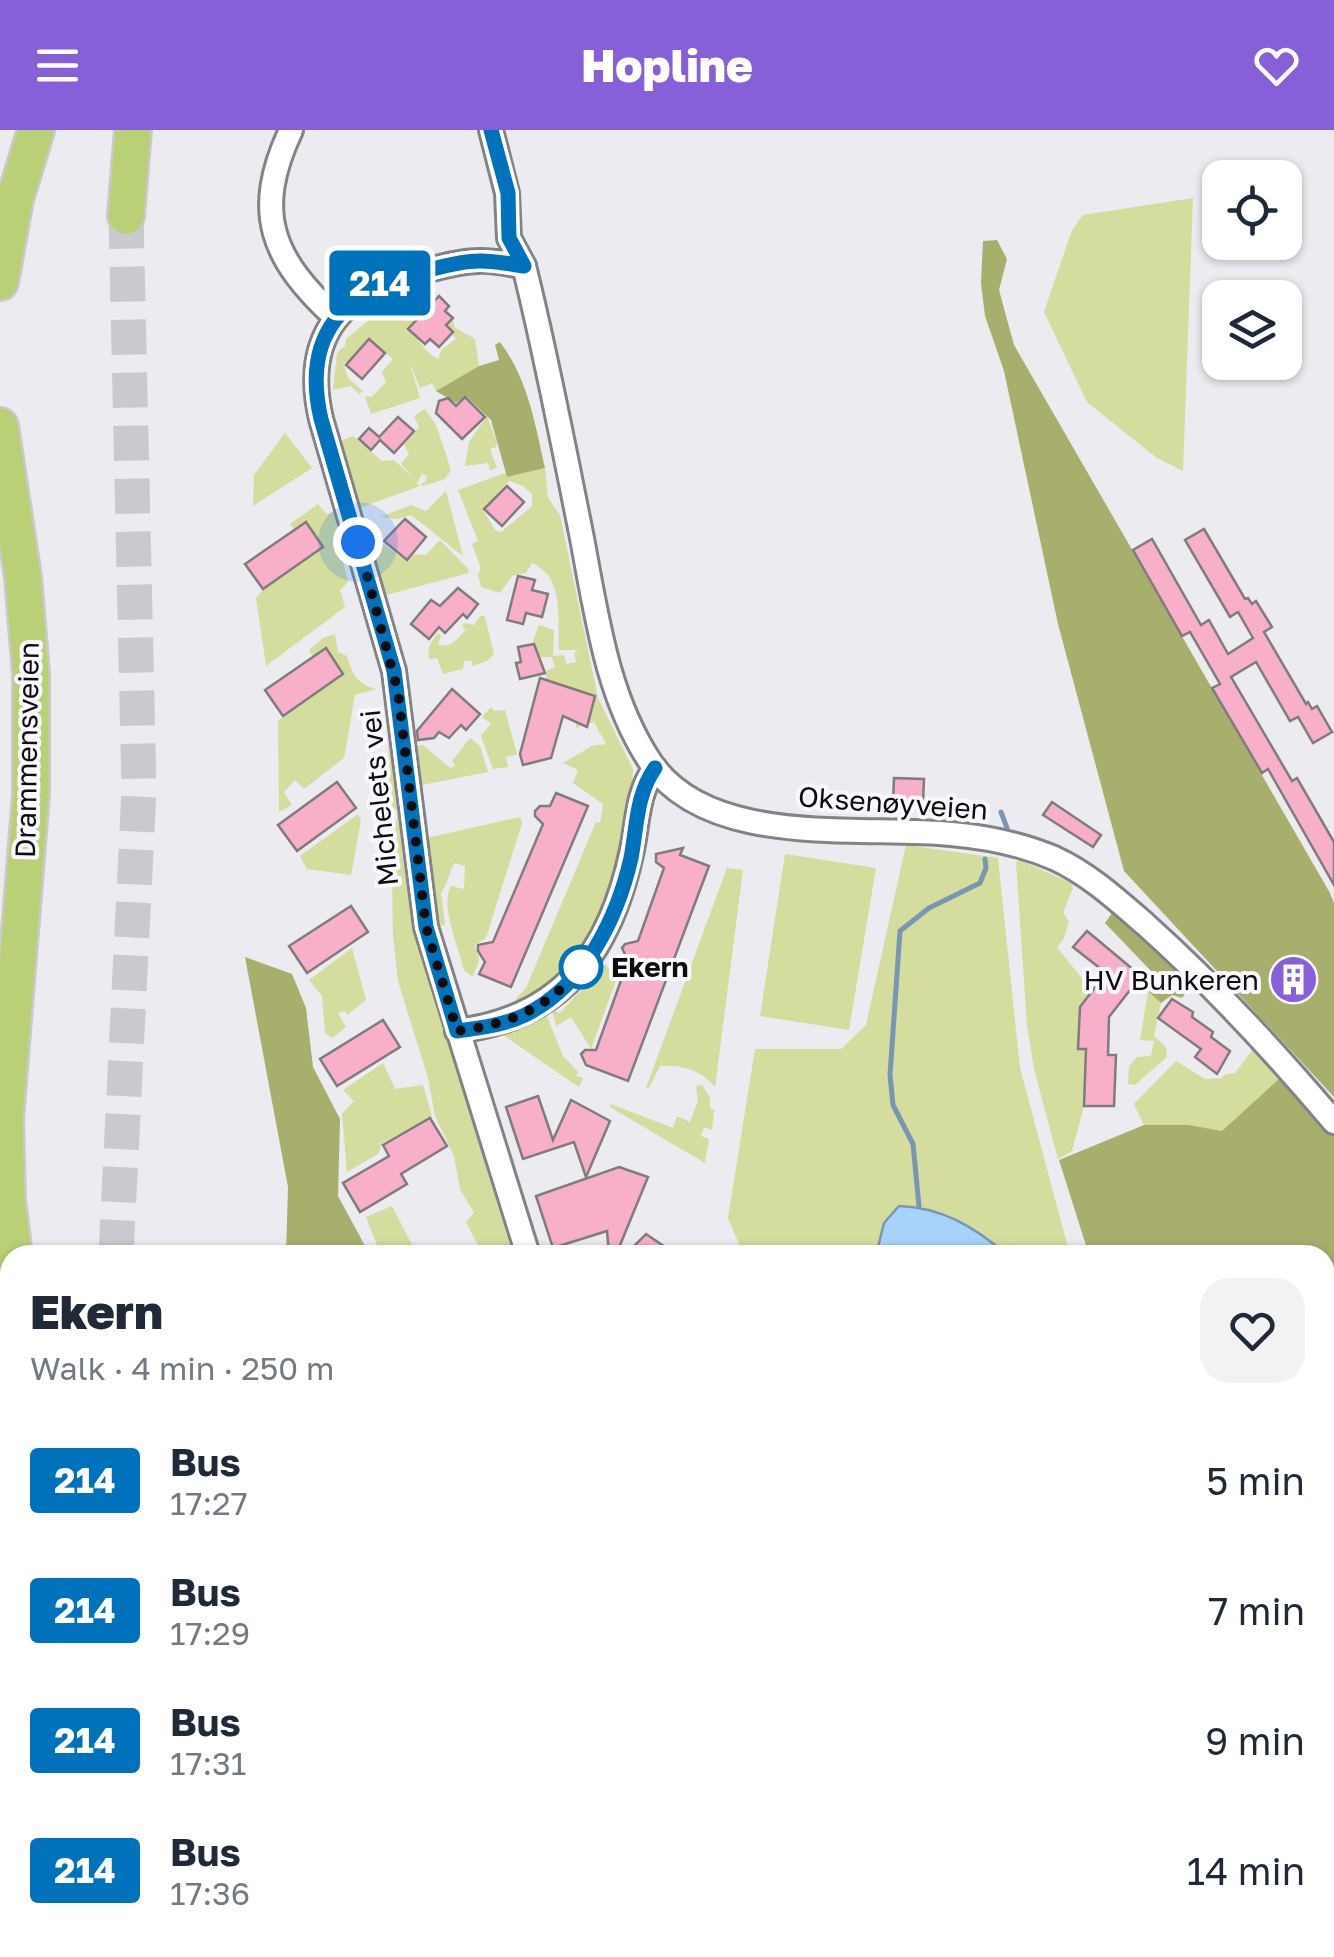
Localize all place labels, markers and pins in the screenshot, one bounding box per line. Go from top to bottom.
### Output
marker: Ekern [560,946,602,988]
place label: Ekern [611,950,689,983]
building icon: HV Bunkeren [1268,954,1320,1006]
place label: HV Bunkeren [1083,963,1259,996]

